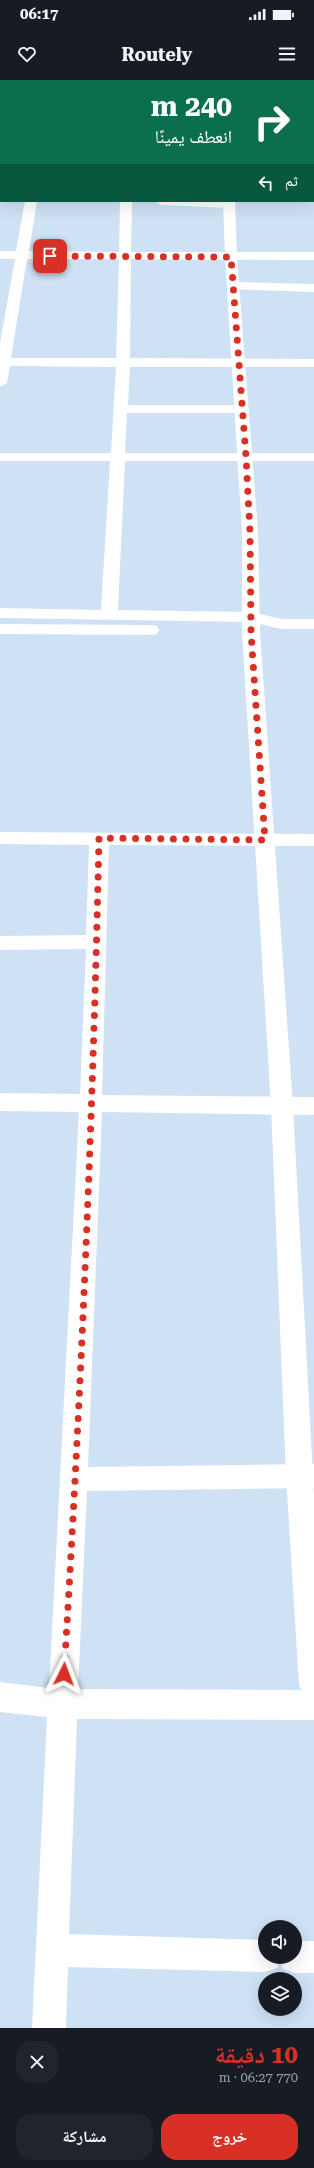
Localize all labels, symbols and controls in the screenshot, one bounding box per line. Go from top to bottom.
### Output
text: 06:17 [20,5,58,23]
icon: heart [16,43,38,65]
icon: menu [276,43,298,65]
text: Routely [122,44,192,65]
text: 240 m [151,90,232,123]
icon: right [246,96,298,148]
text: انعطف يمينًا [155,126,232,147]
icon: left [255,172,277,194]
text: ثم [285,172,298,190]
pin [33,239,67,273]
icon: arrive [39,245,61,267]
position arrow [43,1653,85,1695]
map controls [258,1920,302,2016]
button: sound [258,1920,302,1964]
button: layers [258,1972,302,2016]
button: close [16,2041,58,2083]
text: 10 دقيقة [215,2041,298,2069]
text: 770 m · 06:27 [219,2070,298,2085]
button: مشاركة [16,2114,153,2160]
button: خروج [161,2114,298,2160]

